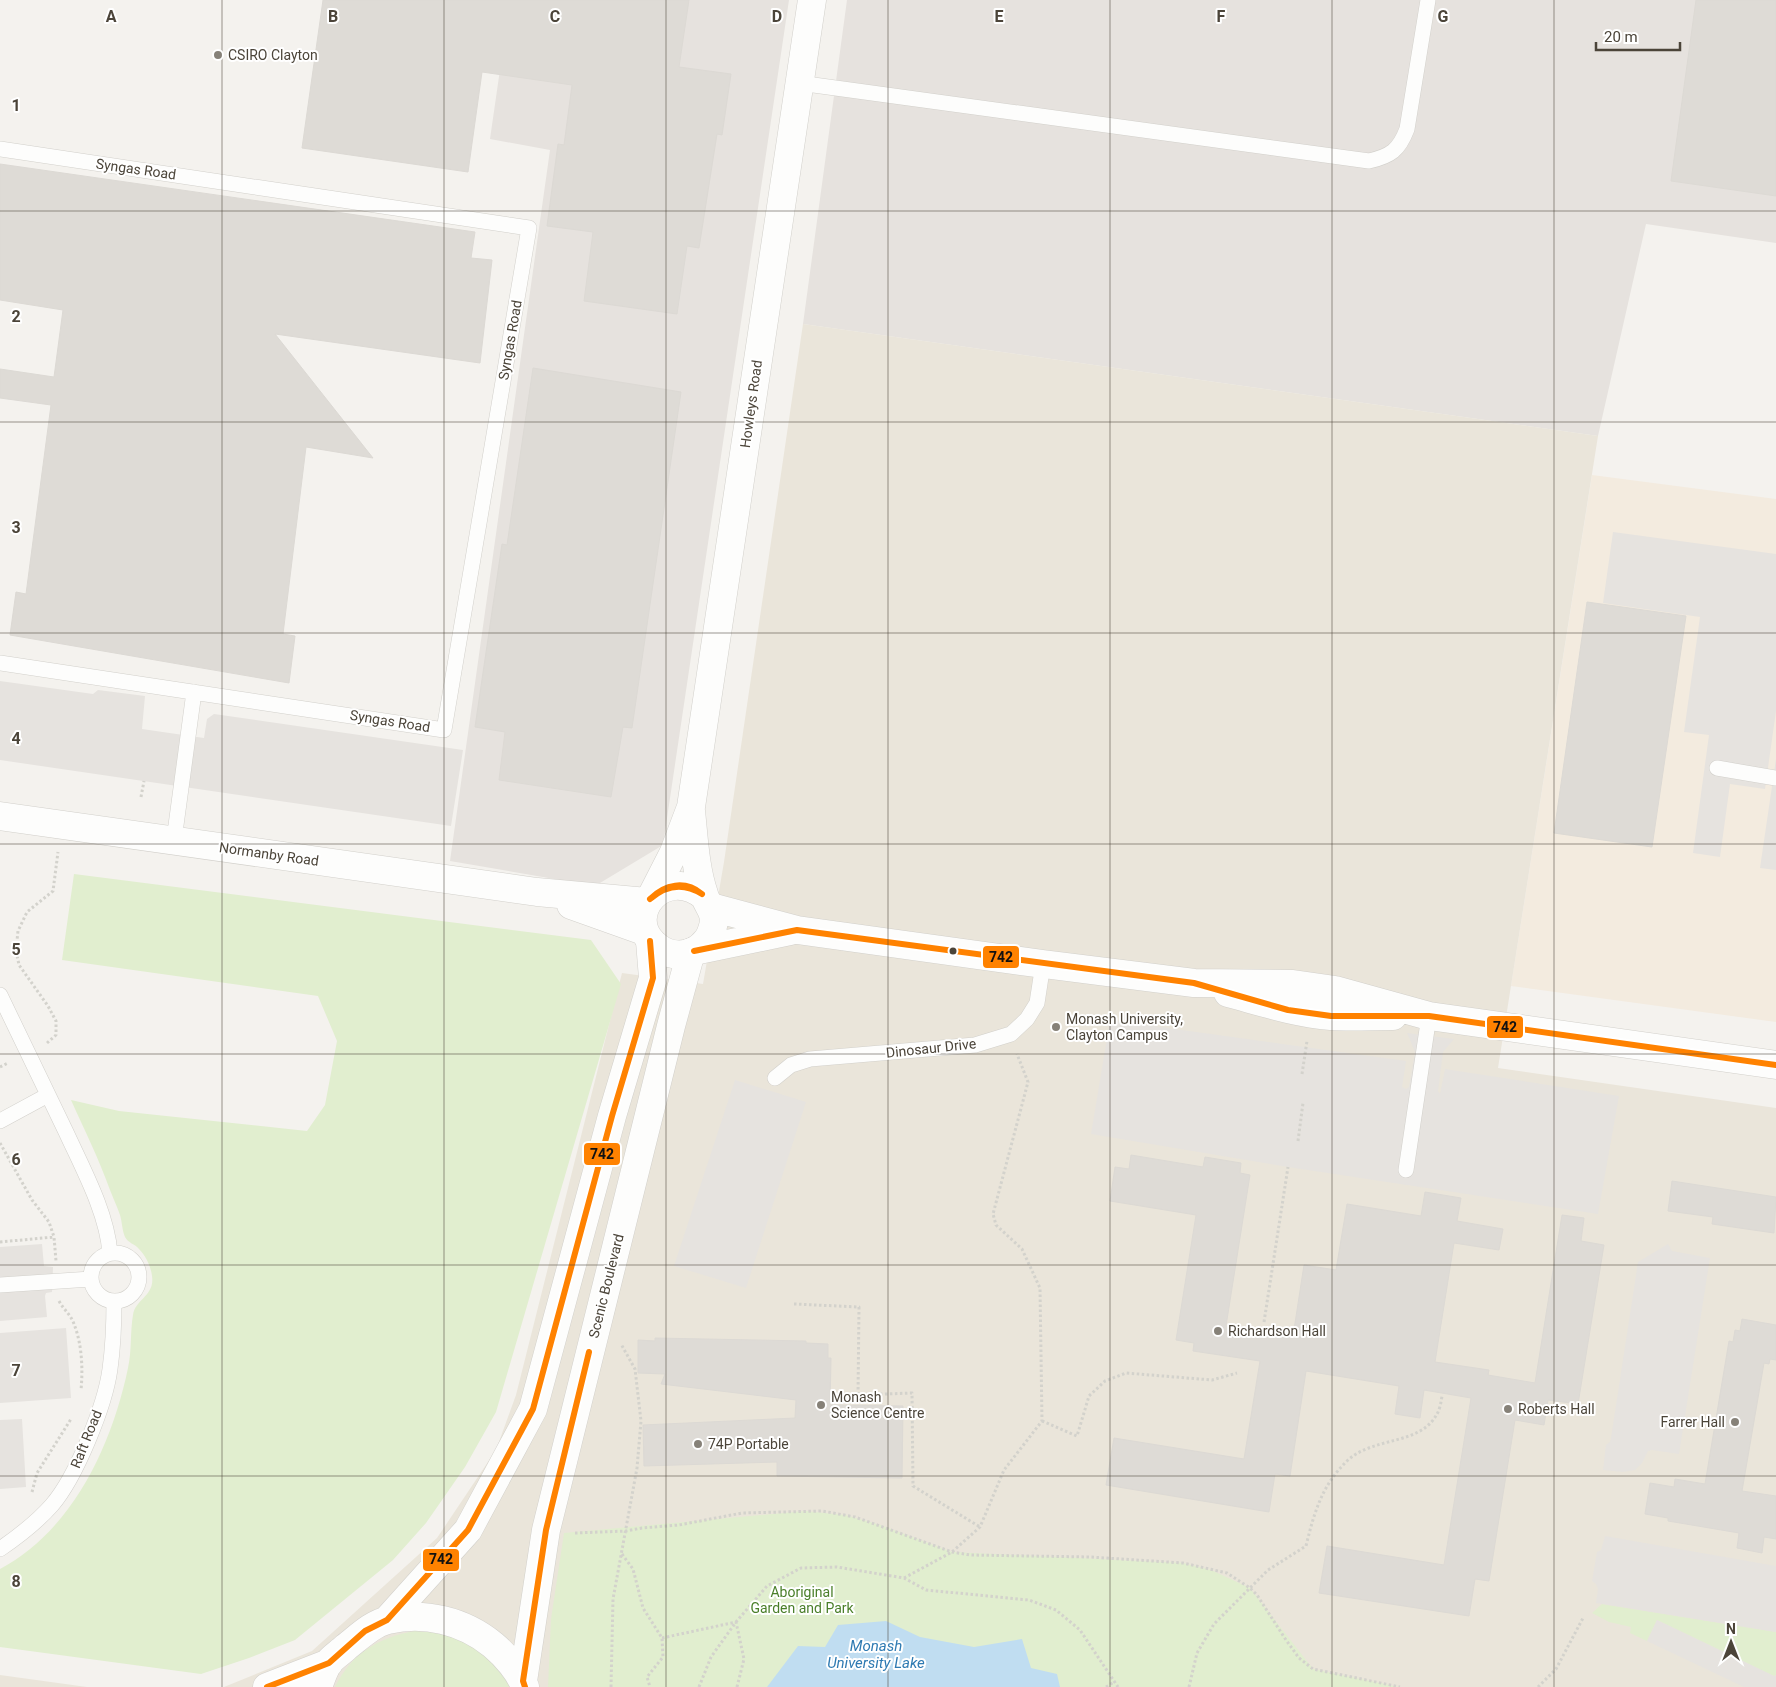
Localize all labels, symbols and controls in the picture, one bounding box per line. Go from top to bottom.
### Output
text: A [106,7,117,26]
text: B [328,7,338,26]
text: C [550,7,560,26]
text: D [772,7,782,26]
text: E [995,7,1004,26]
text: F [1217,7,1226,26]
text: G [1438,7,1449,26]
scale bar [1596,20,1680,52]
text: 20 m [1604,28,1638,46]
place label: CSIRO Clayton [228,47,318,63]
marker: CSIRO Clayton [212,49,224,61]
text: 1 [11,96,21,115]
street label: Syngas Road [95,155,177,183]
street label: Syngas Road [495,299,525,381]
text: 2 [11,307,21,326]
street label: Howleys Road [737,359,765,449]
text: 3 [11,518,21,537]
street label: Syngas Road [349,707,431,735]
text: 4 [11,729,21,748]
street label: Normanby Road [218,839,320,869]
text: 5 [11,940,21,959]
line badge: 742 [982,945,1020,969]
unlabelled marker [948,946,958,956]
text: 742 [989,949,1013,965]
place label: Monash University, Clayton Campus [1066,1011,1183,1043]
line badge: 742 [1486,1015,1524,1039]
text: 742 [1493,1019,1517,1035]
marker: Monash University, Clayton Campus [1050,1021,1062,1033]
street label: Dinosaur Drive [885,1035,977,1061]
line badge: 742 [583,1142,621,1166]
text: 742 [590,1146,614,1162]
text: 6 [11,1150,21,1169]
street label: Scenic Boulevard [585,1232,627,1340]
place label: Richardson Hall [1228,1323,1326,1339]
marker: Richardson Hall [1212,1325,1224,1337]
text: 7 [11,1361,21,1380]
place label: Monash Science Centre [831,1389,924,1421]
marker: Monash Science Centre [815,1399,827,1411]
place label: Roberts Hall [1518,1401,1595,1417]
marker: Roberts Hall [1502,1403,1514,1415]
street label: Raft Road [67,1408,105,1470]
place label: Farrer Hall [1660,1414,1725,1430]
marker: Farrer Hall [1729,1416,1741,1428]
place label: 74P Portable [708,1436,789,1452]
marker: 74P Portable [692,1438,704,1450]
line badge: 742 [422,1548,460,1572]
text: 742 [429,1551,453,1567]
text: 8 [11,1572,21,1591]
park label: Aboriginal Garden and Park [750,1584,855,1616]
north arrow [1706,1617,1756,1667]
text: N [1726,1621,1736,1637]
water label: Monash University Lake [827,1637,925,1672]

